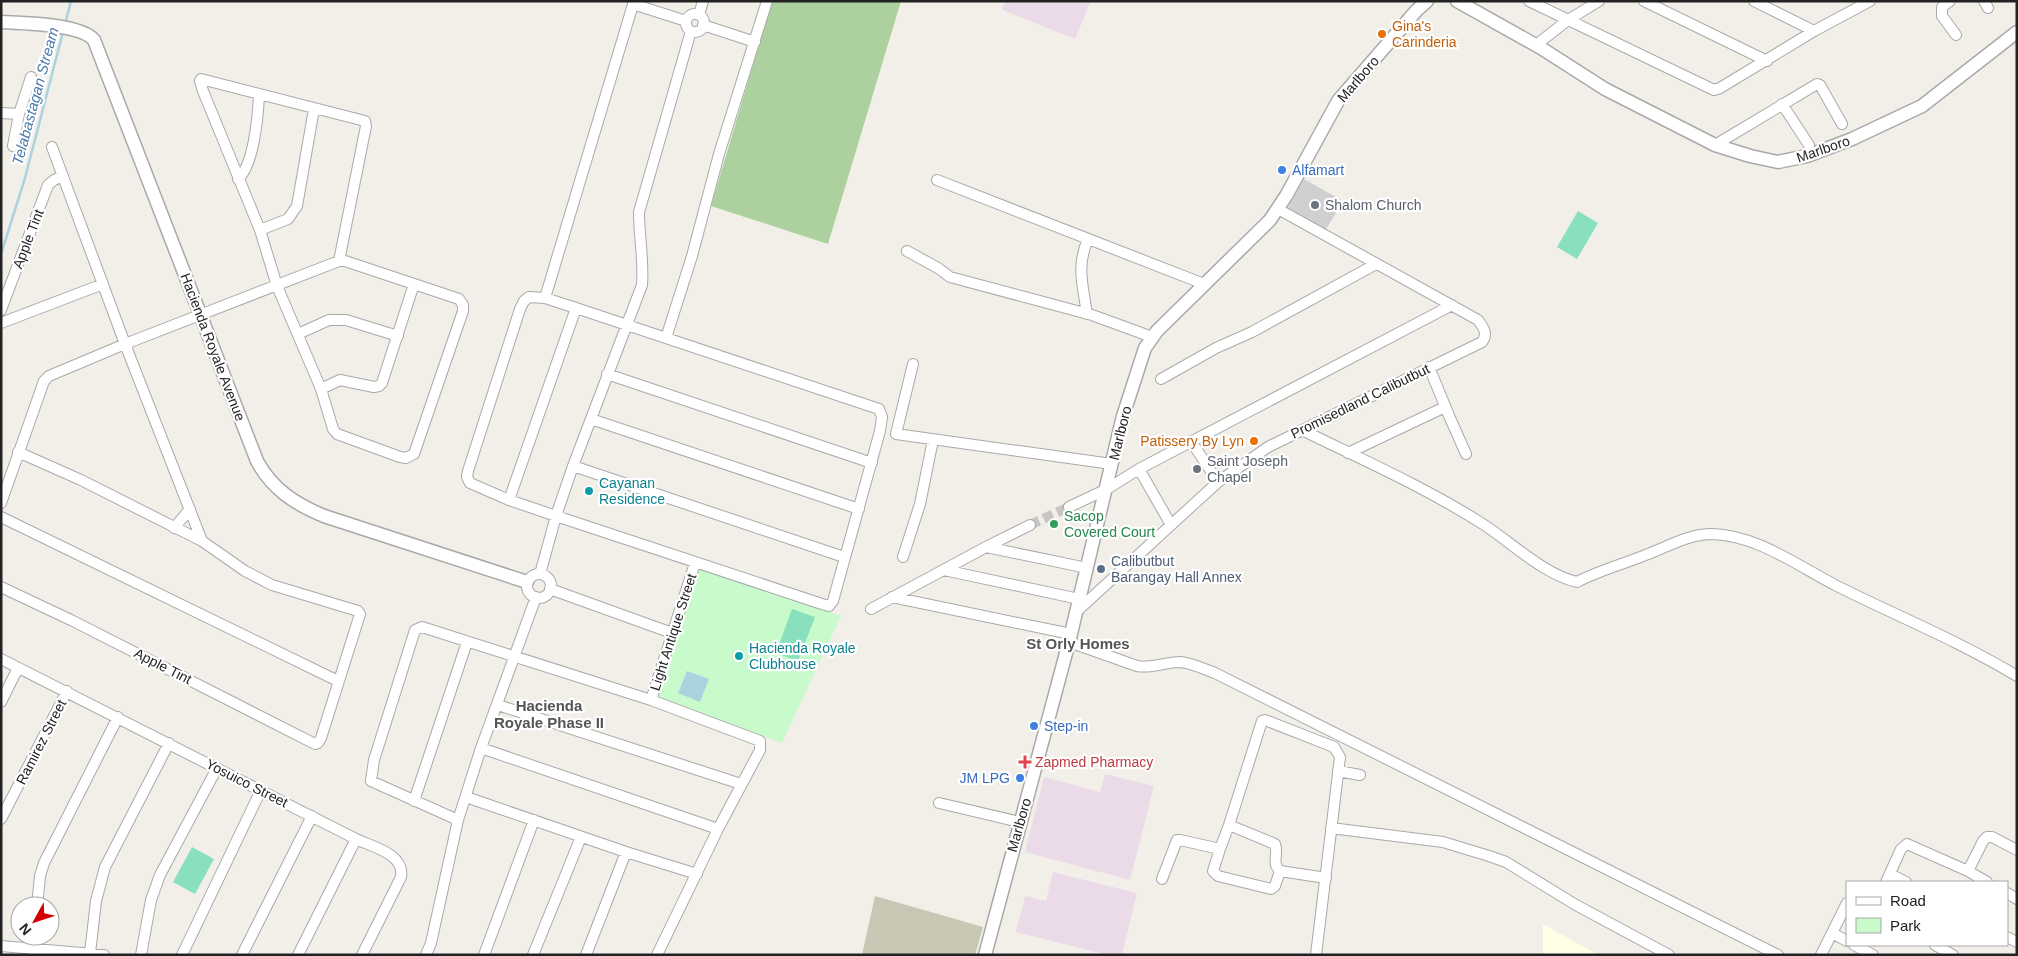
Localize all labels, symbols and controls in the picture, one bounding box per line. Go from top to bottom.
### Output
place label: Gina's Carinderia [1392,18,1457,50]
water label: Telabastagan Stream [8,25,62,167]
marker: Gina's Carinderia [1376,28,1388,40]
street label: Marlboro [1334,53,1382,105]
street label: Marlboro [1794,132,1852,166]
place label: Alfamart [1292,162,1344,178]
marker: Alfamart [1276,164,1288,176]
place label: Shalom Church [1325,197,1422,213]
marker: Shalom Church [1309,199,1321,211]
street label: Apple Tint [9,207,47,271]
street label: Hacienda Royale Avenue [177,271,249,423]
street label: Promisedland Calibutbut [1288,360,1432,442]
street label: Marlboro [1106,404,1134,462]
place label: Patissery By Lyn [1140,433,1244,449]
marker: Patissery By Lyn [1248,435,1260,447]
place label: Saint Joseph Chapel [1207,453,1288,485]
marker: Saint Joseph Chapel [1191,463,1203,475]
place label: Cayanan Residence [599,475,665,507]
marker: Cayanan Residence [583,485,595,497]
place label: Sacop Covered Court [1064,508,1155,540]
marker: Sacop Covered Court [1048,518,1060,530]
place label: Calibutbut Barangay Hall Annex [1111,553,1242,585]
marker: Calibutbut Barangay Hall Annex [1095,563,1107,575]
street label: Light Antique Street [647,571,700,693]
district label: St Orly Homes [1026,635,1130,652]
place label: Hacienda Royale Clubhouse [749,640,856,672]
street label: Apple Tint [132,645,194,687]
marker: Hacienda Royale Clubhouse [733,650,745,662]
street label: Ramirez Street [13,697,69,787]
district label: Hacienda Royale Phase II [494,697,604,731]
place label: Step-in [1044,718,1088,734]
marker: Step-in [1028,720,1040,732]
place label: Zapmed Pharmacy [1035,754,1153,770]
street label: Yosuico Street [203,755,291,811]
marker: Zapmed Pharmacy [1019,756,1031,768]
place label: JM LPG [959,770,1010,786]
marker: JM LPG [1014,772,1026,784]
street label: Marlboro [1004,796,1034,854]
legend [1846,881,2008,946]
text: Road [1890,892,1926,909]
north arrow [10,896,60,946]
text: Park [1890,917,1921,934]
text: N [16,920,34,938]

